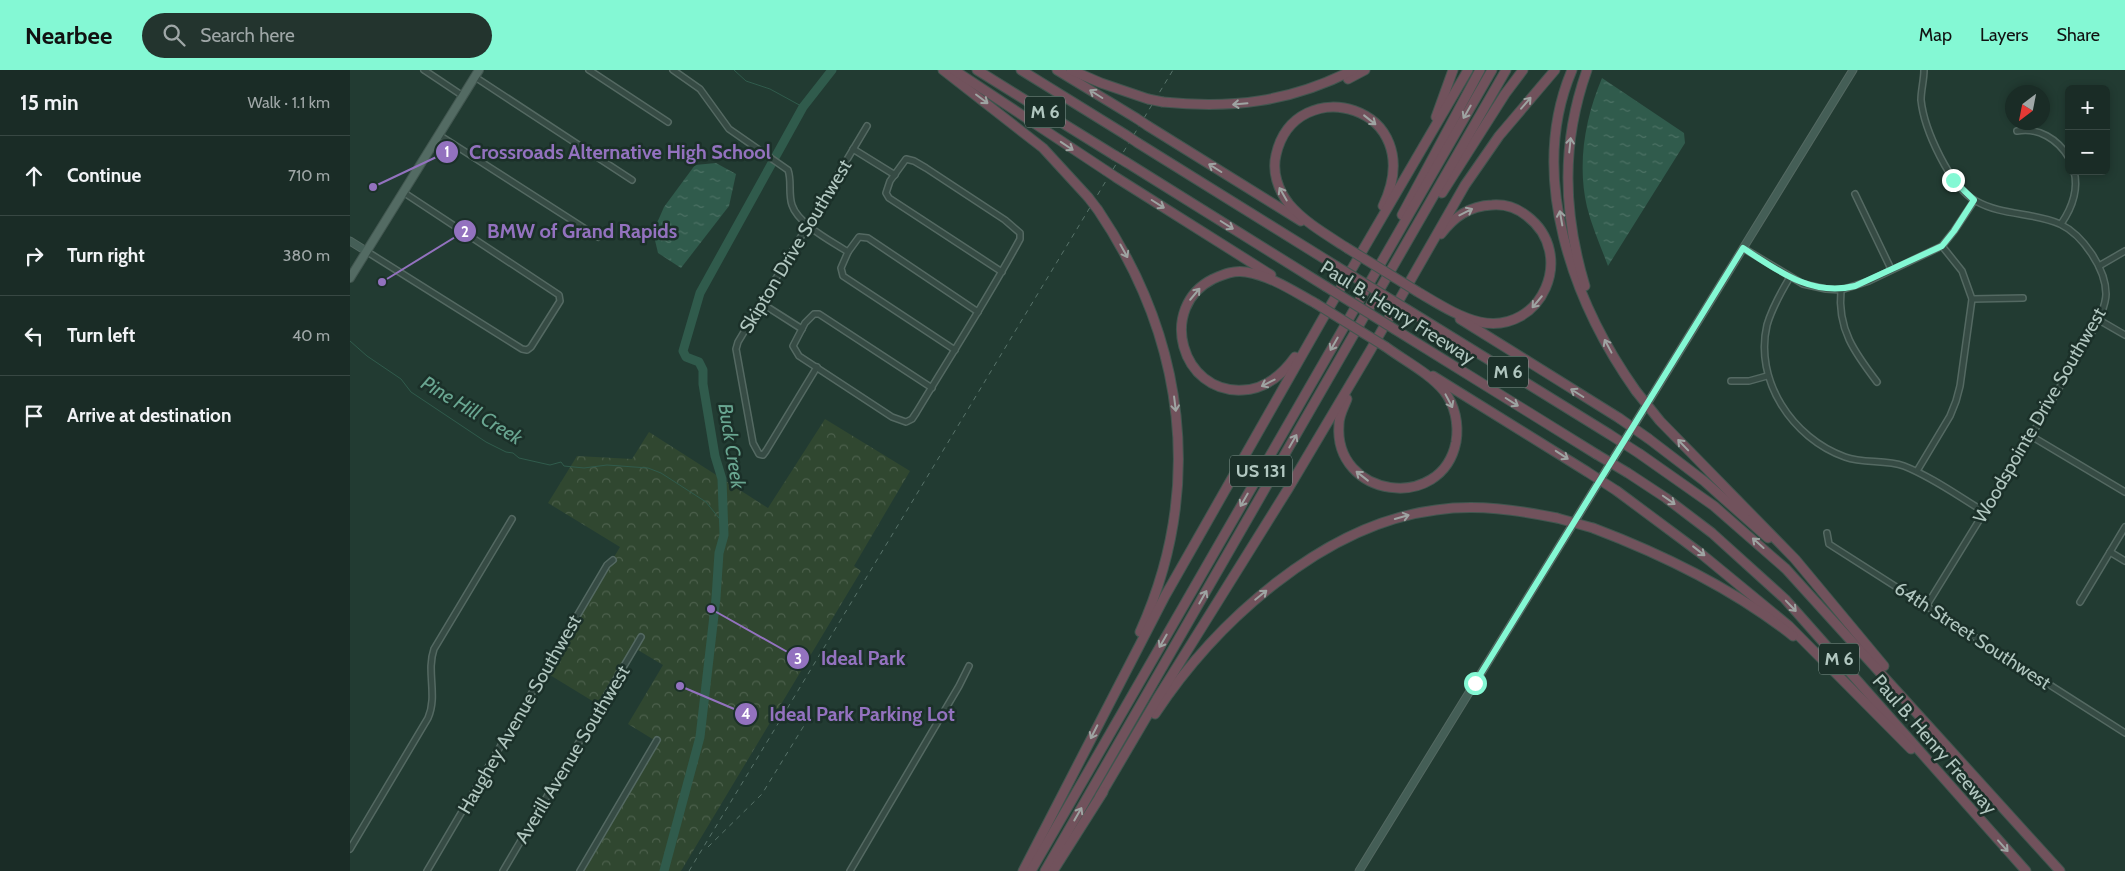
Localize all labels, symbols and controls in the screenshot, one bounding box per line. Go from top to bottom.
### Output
search box [142,13,492,58]
text: Nearbee [25,21,112,50]
icon: search [160,21,188,49]
text: Search here [200,24,295,47]
text: Map [1919,24,1952,46]
text: Layers [1980,24,2029,46]
text: Share [2057,24,2100,46]
north arrow [2005,85,2050,130]
map controls [2065,85,2110,175]
button: + [2065,85,2110,130]
one-way arrow [1090,89,1104,99]
text: 15 min [20,90,79,115]
text: Walk · 1.1 km [248,93,330,112]
one-way arrow [975,94,988,105]
road number: M 6 [1025,97,1065,128]
one-way arrow [1521,97,1532,110]
one-way arrow [1232,99,1248,109]
one-way arrow [1462,105,1472,119]
one-way arrow [1363,114,1376,125]
button: − [2065,130,2110,175]
callout: Crossroads Alternative High School [434,134,781,169]
one-way arrow [1565,137,1575,153]
text: Crossroads Alternative High School [469,140,771,164]
one-way arrow [1060,141,1074,151]
text: 1 [444,143,450,161]
street label: Skipton Drive Southwest [735,155,857,337]
icon: ahead [20,162,48,190]
one-way arrow [1209,163,1223,173]
text: Continue [67,164,141,187]
text: 710 m [288,166,330,185]
route end [1942,169,1965,192]
one-way arrow [1278,188,1288,202]
one-way arrow [1151,199,1165,210]
one-way arrow [1458,207,1473,216]
one-way arrow [1555,210,1565,226]
callout: BMW of Grand Rapids [452,214,687,249]
text: BMW of Grand Rapids [487,219,677,243]
one-way arrow [1220,220,1234,230]
text: 2 [461,223,469,241]
icon: right [20,242,48,270]
one-way arrow [1120,243,1129,258]
text: Turn right [67,244,145,267]
text: 380 m [283,246,330,265]
street label: Paul B. Henry Freeway [1316,256,1480,369]
one-way arrow [1190,288,1201,301]
one-way arrow [1531,295,1543,308]
street label: Woodspointe Drive Southwest [1968,303,2111,527]
icon: left [20,322,48,350]
text: Turn left [67,324,135,347]
text: 40 m [292,326,330,345]
one-way arrow [1329,337,1339,352]
one-way arrow [1603,338,1613,353]
road number: M 6 [1488,356,1528,388]
water label: Pine Hill Creek [417,370,528,450]
one-way arrow [1261,379,1276,388]
one-way arrow [1570,387,1584,398]
one-way arrow [1445,393,1454,408]
one-way arrow [1170,396,1180,412]
one-way arrow [1505,396,1519,407]
icon: arrive [20,402,48,430]
water label: Buck Creek [713,402,751,492]
text: Arrive at destination [67,404,231,427]
one-way arrow [1288,434,1298,448]
one-way arrow [1677,439,1689,451]
one-way arrow [1555,450,1569,460]
road number: US 131 [1230,456,1292,486]
one-way arrow [1356,470,1369,481]
one-way arrow [1239,493,1249,507]
one-way arrow [1661,495,1675,505]
one-way arrow [1394,512,1410,521]
one-way arrow [1752,537,1765,548]
one-way arrow [1692,545,1705,556]
street label: 64th Street Southwest [1890,576,2056,695]
one-way arrow [1198,589,1208,604]
one-way arrow [1254,590,1267,601]
one-way arrow [1785,600,1797,612]
street label: Haughey Avenue Southwest [453,610,586,818]
one-way arrow [1158,633,1168,648]
callout: Ideal Park [785,641,915,676]
road number: M 6 [1819,644,1859,674]
text: Ideal Park [821,646,906,670]
text: 3 [794,650,802,668]
street label: Averill Avenue Southwest [510,661,635,847]
street label: Paul B. Henry Freeway [1868,670,2002,819]
route start [1464,672,1487,695]
callout: Ideal Park Parking Lot [734,696,964,731]
text: Ideal Park Parking Lot [769,702,955,726]
text: 4 [741,705,751,723]
one-way arrow [1089,724,1098,739]
one-way arrow [1074,807,1084,821]
one-way arrow [1998,839,2009,852]

